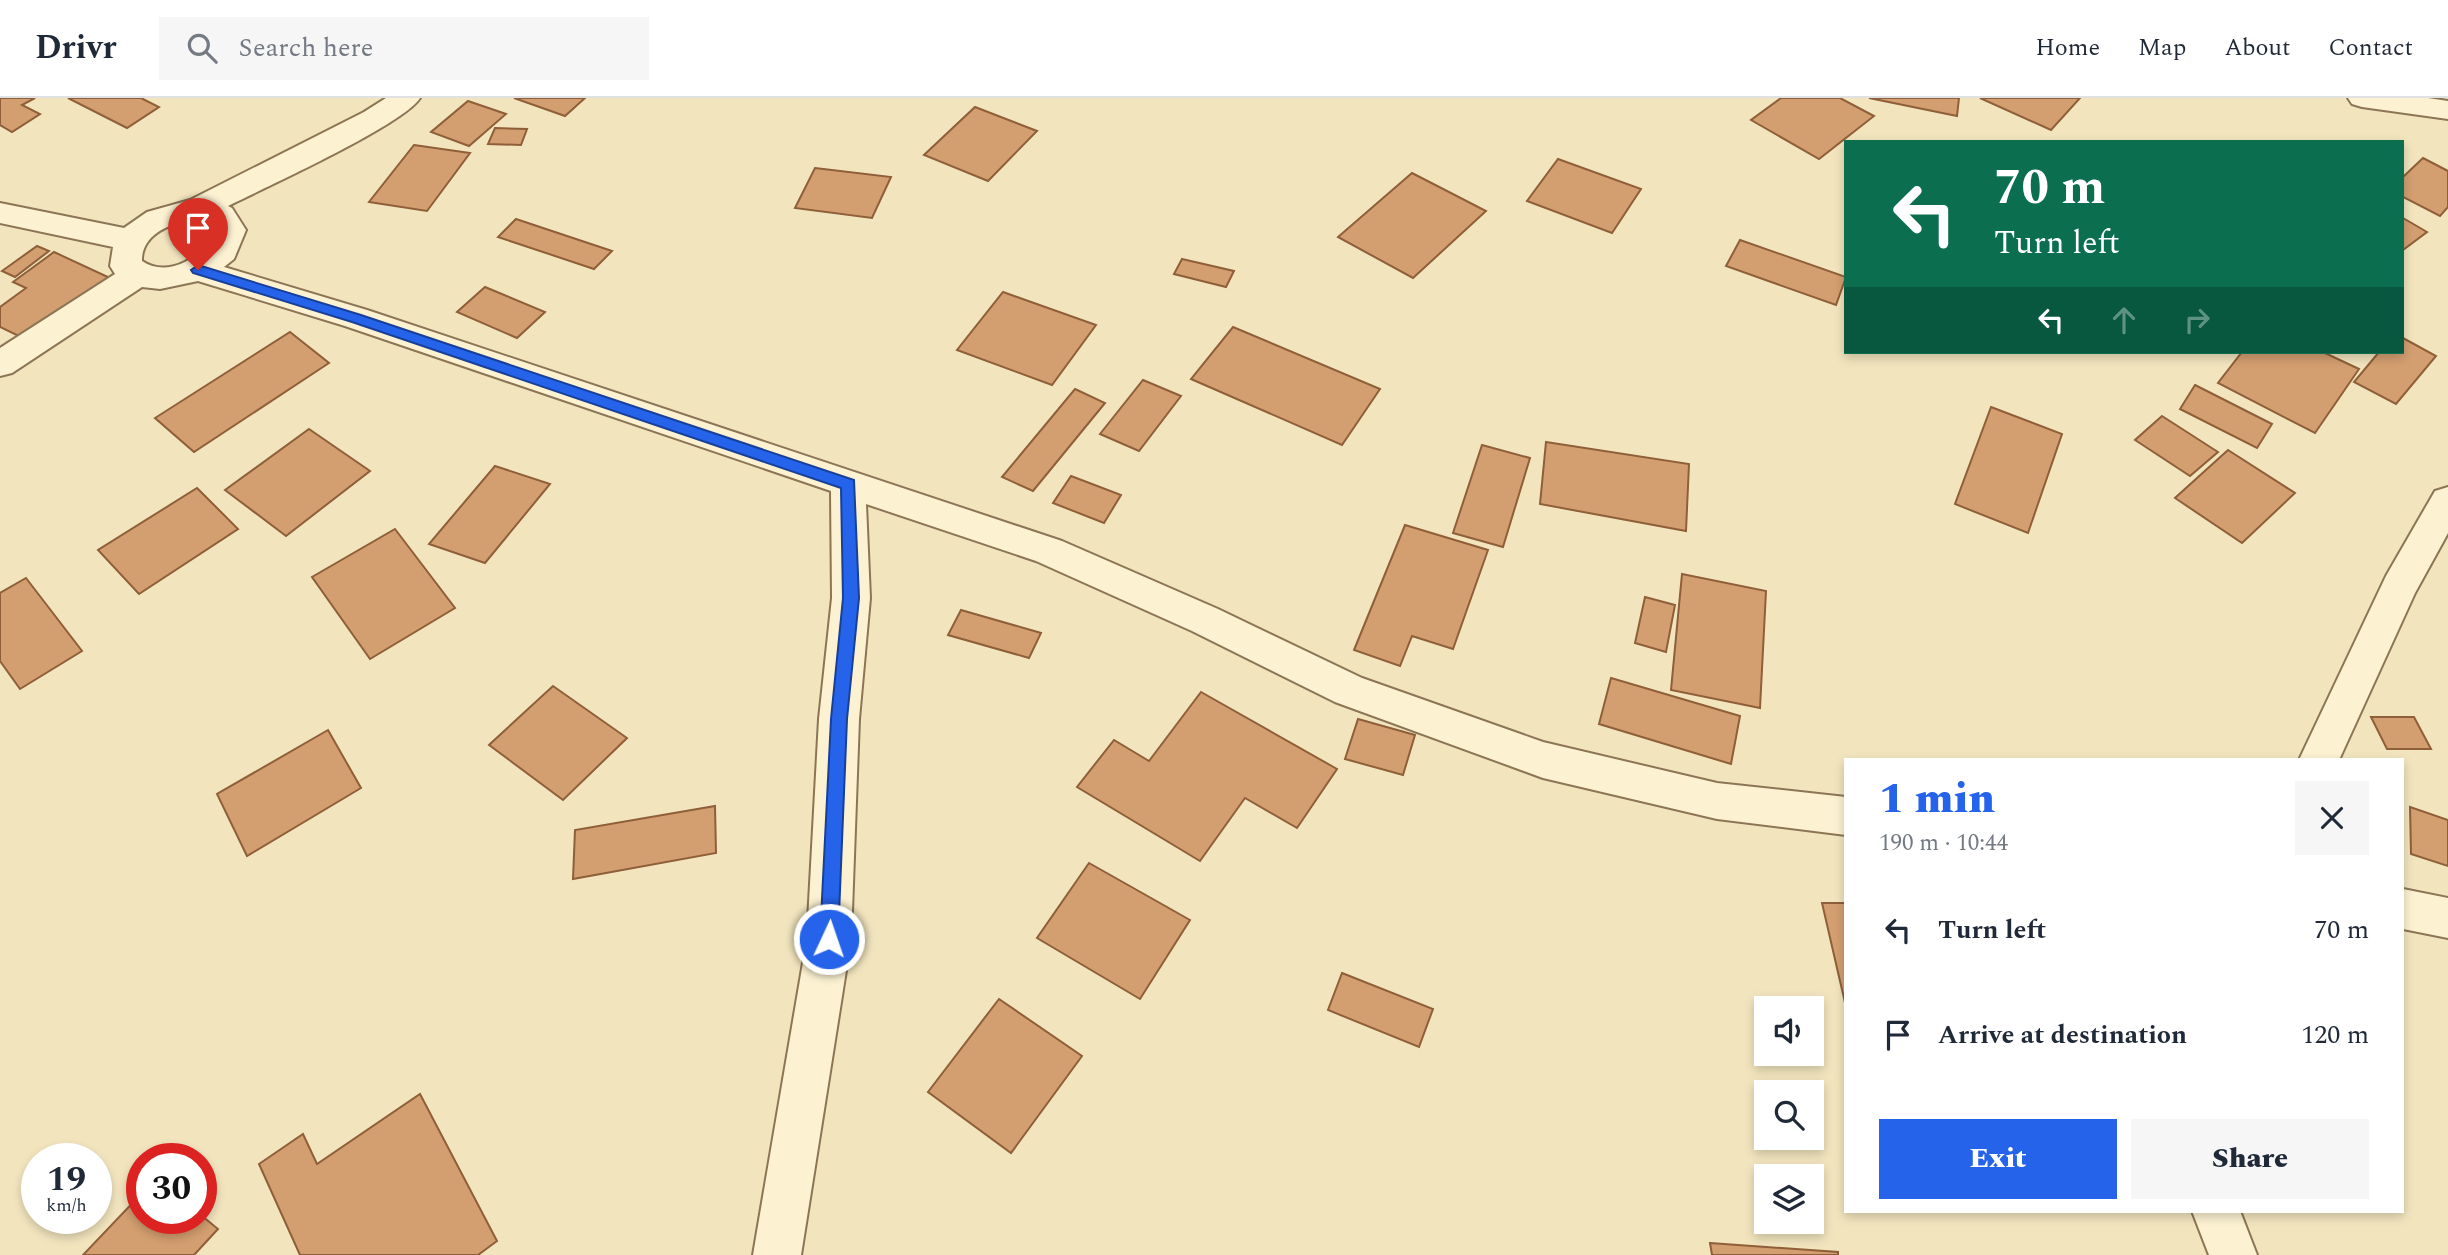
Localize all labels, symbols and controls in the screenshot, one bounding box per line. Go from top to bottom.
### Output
search box [159,17,649,80]
text: Drivr [35,23,117,73]
text: Search here [239,28,373,68]
icon: search [183,29,221,67]
text: Home [2035,30,2100,66]
text: Map [2138,30,2186,66]
text: About [2224,30,2290,66]
text: Contact [2328,30,2413,66]
text: 70 m [1994,151,2105,226]
icon: left [1879,168,1970,259]
pin [168,198,228,270]
icon: arrive [179,209,217,247]
text: Turn left [1994,219,2120,268]
icon: left [2032,301,2070,339]
icon: ahead [2105,301,2143,339]
icon: right [2178,301,2216,339]
text: 1 min [1879,768,1995,831]
button: close [2295,781,2369,855]
text: 190 m · 10:44 [1879,826,2008,861]
position arrow [792,902,866,976]
text: Turn left [1938,910,2046,950]
text: 70 m [2314,910,2369,950]
icon: left [1879,911,1917,949]
map controls [1754,996,1824,1234]
button: sound [1754,996,1824,1066]
text: Arrive at destination [1938,1015,2187,1055]
text: 120 m [2301,1015,2369,1055]
icon: arrive [1879,1016,1917,1054]
button: search [1754,1080,1824,1150]
button: Exit [1879,1119,2117,1199]
button: Share [2131,1119,2369,1199]
speed limit sign: 30 [126,1143,217,1234]
text: 19 [47,1153,86,1206]
button: layers [1754,1164,1824,1234]
text: km/h [46,1192,87,1219]

